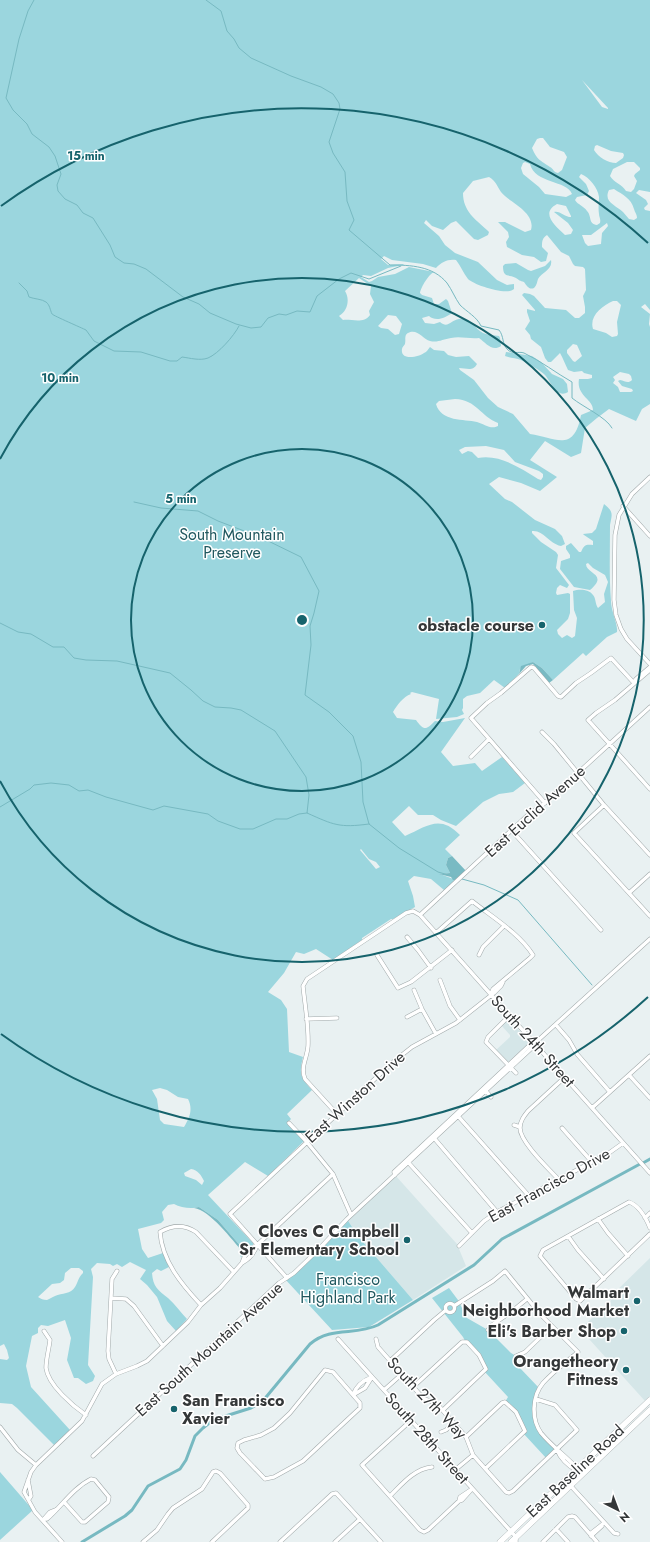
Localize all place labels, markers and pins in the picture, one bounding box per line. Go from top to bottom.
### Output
centre of rings [295,613,309,627]
place label: obstacle course [418,614,534,637]
marker: obstacle course [537,620,547,630]
place label: Cloves C Campbell Sr Elementary School [239,1220,399,1261]
marker: Cloves C Campbell Sr Elementary School [402,1235,412,1245]
place label: Walmart Neighborhood Market [463,1281,630,1322]
marker: Walmart Neighborhood Market [632,1296,642,1306]
place label: Eli's Barber Shop [488,1320,616,1343]
marker: Eli's Barber Shop [619,1326,629,1336]
place label: Orangetheory Fitness [513,1350,619,1391]
marker: Orangetheory Fitness [621,1365,631,1375]
place label: San Francisco Xavier [182,1389,285,1430]
marker: San Francisco Xavier [169,1404,179,1414]

